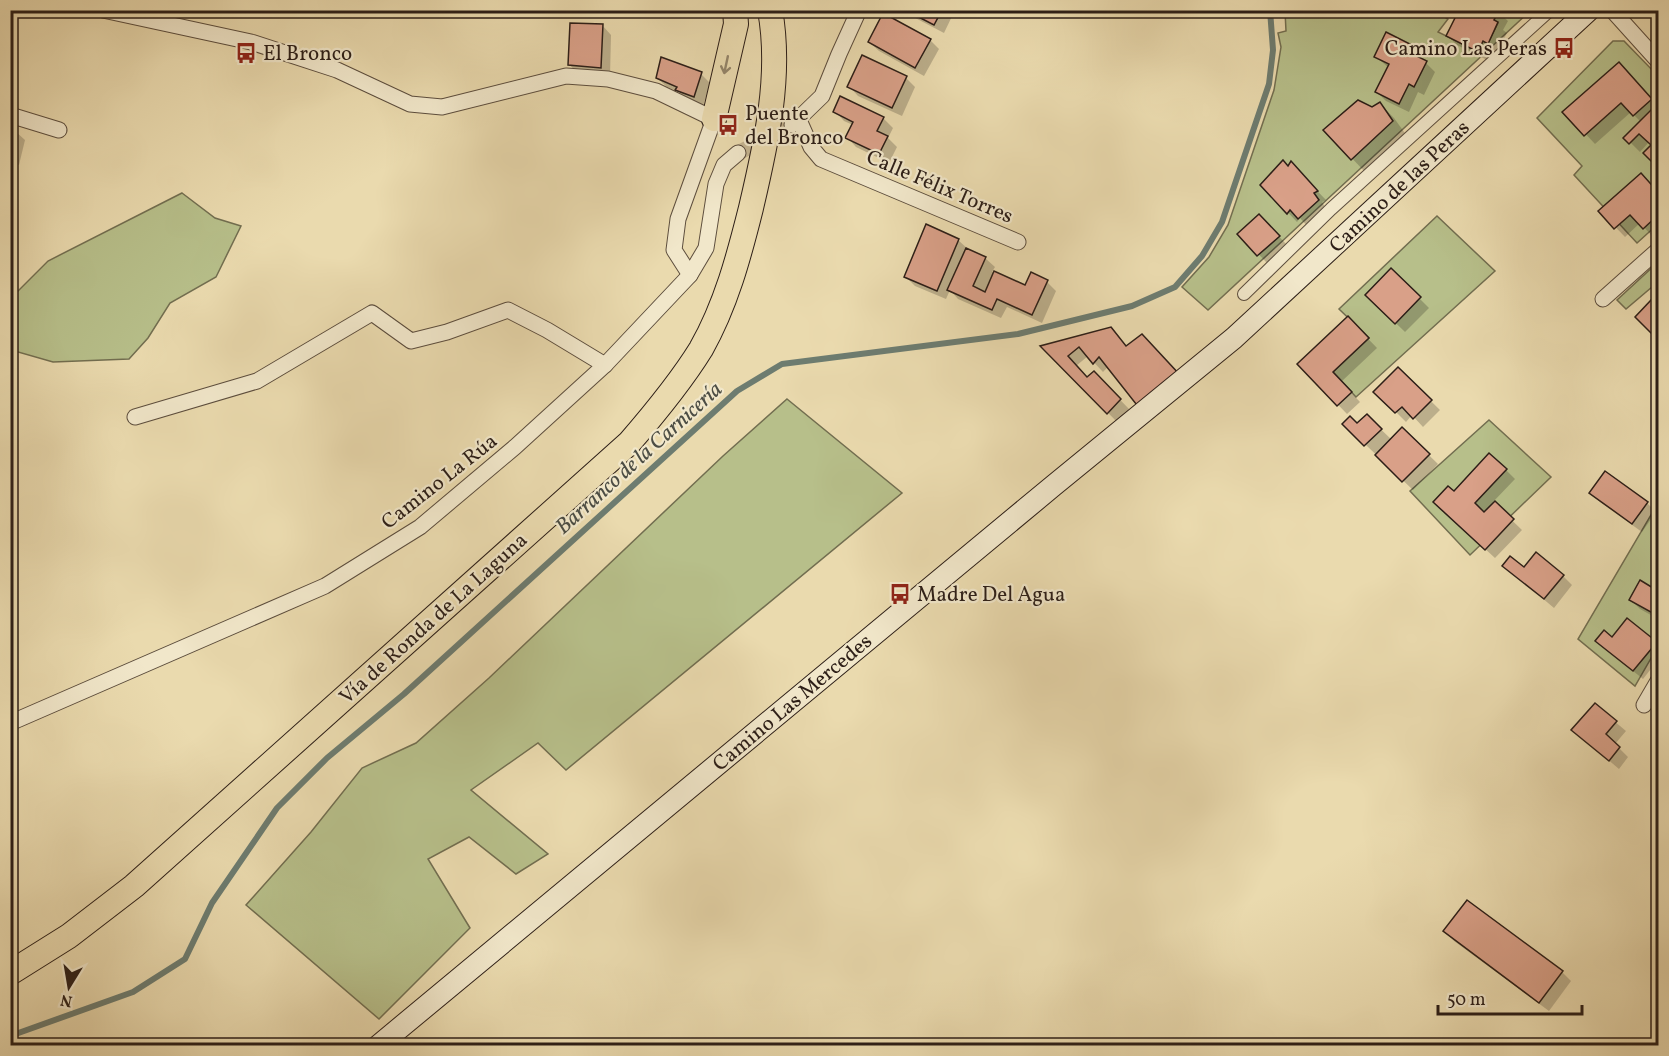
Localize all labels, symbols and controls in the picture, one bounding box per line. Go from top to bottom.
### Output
place label: Camino Las Peras [1385,35,1547,64]
bus stop icon: Camino Las Peras [1552,36,1576,60]
place label: El Bronco [263,40,352,69]
bus stop icon: El Bronco [234,41,258,65]
one-way arrow [720,55,732,74]
place label: Puente del Bronco [745,100,843,153]
bus stop icon: Puente del Bronco [716,113,740,137]
street label: Camino de las Peras [1323,114,1477,260]
street label: Calle Félix Torres [861,143,1017,231]
water label: Barranco de la Carnicería [549,375,730,542]
street label: Camino La Rúa [376,428,504,537]
street label: Vía de Ronda de La Laguna [333,527,535,712]
place label: Madre Del Agua [917,581,1065,610]
bus stop icon: Madre Del Agua [888,582,912,606]
street label: Camino Las Mercedes [707,628,879,779]
north arrow [39,957,99,1017]
scale bar [1438,978,1582,1016]
text: N [58,988,74,1012]
text: 50 m [1447,988,1486,1013]

